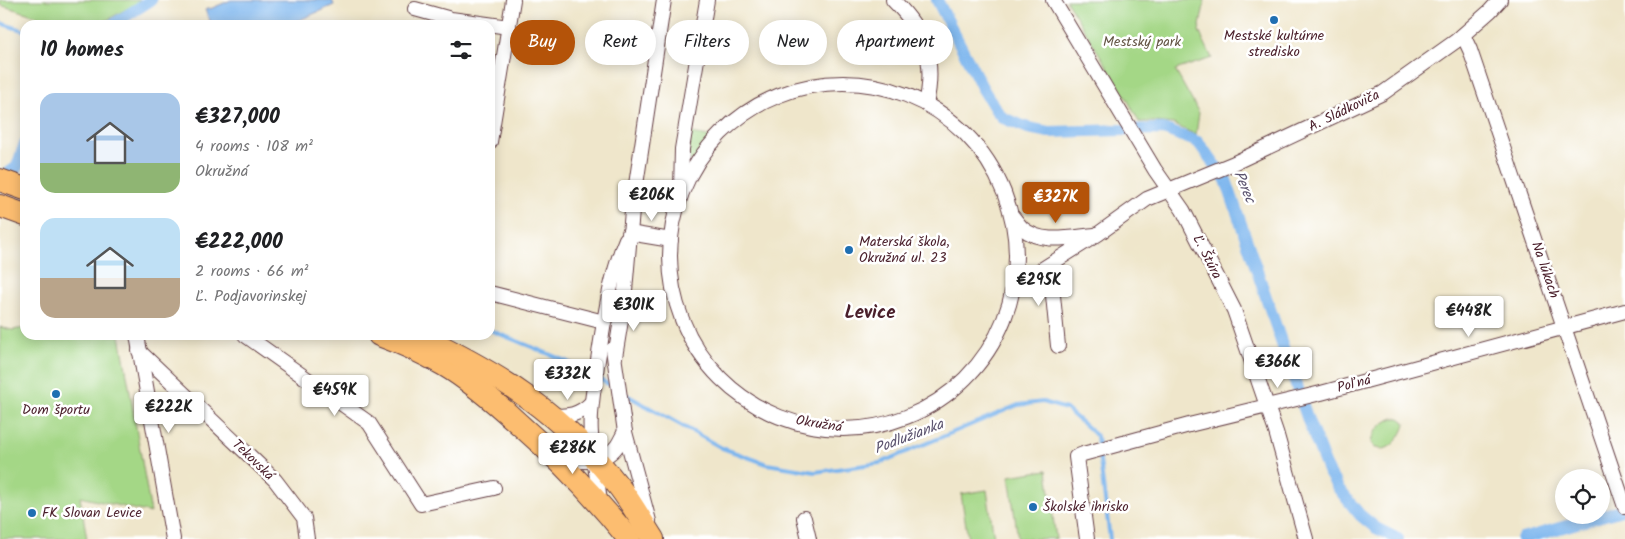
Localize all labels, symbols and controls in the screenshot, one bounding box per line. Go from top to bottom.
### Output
marker: Mestské kultúrne stredisko [1268,14,1280,26]
chip: Buy [510,20,575,65]
chip: Rent [585,20,656,65]
chip: Filters [666,20,749,65]
chip: New [759,20,827,65]
chip: Apartment [837,20,953,65]
place label: Mestské kultúrne stredisko [1224,25,1325,63]
park label: Mestský park [1103,31,1181,53]
text: 10 homes [40,34,124,67]
icon: filters [447,36,475,64]
street label: A. Sládkoviča [1305,84,1383,138]
text: €327,000 [195,101,280,134]
icon: home [80,113,140,173]
text: 4 rooms · 108 m² [195,134,313,159]
text: Okružná [195,159,248,184]
water label: Perec [1226,167,1262,208]
pin: €206K [617,180,687,222]
pin: €327K [1021,182,1091,224]
text: €206K [629,183,675,208]
text: €327K [1033,185,1079,210]
text: €222,000 [195,226,283,259]
place label: Materská škola, Okružná ul. 23 [859,231,950,269]
street label: Ľ. Štúra [1186,231,1228,283]
icon: home [80,238,140,298]
street label: Na lúkach [1525,239,1565,301]
marker: Materská škola, Okružná ul. 23 [843,244,855,256]
text: 2 rooms · 66 m² [195,259,309,284]
pin: €295K [1004,264,1074,307]
text: €295K [1016,268,1062,293]
text: Ľ. Podjavorinskej [195,284,307,309]
pin: €301K [599,290,669,332]
text: €301K [613,293,655,318]
pin: €448K [1434,296,1504,338]
district label: Levice [844,298,896,328]
text: €448K [1446,299,1492,324]
pin: €366K [1243,346,1313,389]
text: €366K [1255,350,1301,375]
pin: €332K [533,358,603,401]
text: €332K [545,362,591,387]
street label: Poľná [1335,369,1375,399]
pin: €459K [300,374,370,417]
text: €459K [313,378,357,403]
marker: Dom športu [50,388,62,400]
pin: €222K [134,392,204,434]
text: €222K [145,395,193,420]
place label: Dom športu [22,399,90,421]
street label: Okružná [794,409,845,439]
water label: Podlužianka [871,412,948,461]
pin: €286K [538,432,608,475]
street label: Tekovská [227,434,280,487]
text: €286K [549,436,597,461]
map controls [1555,469,1610,524]
button: locate [1555,469,1610,524]
place label: Školské ihrisko [1043,496,1129,518]
marker: Školské ihrisko [1027,501,1039,513]
place label: FK Slovan Levice [42,502,142,524]
marker: FK Slovan Levice [26,507,38,519]

